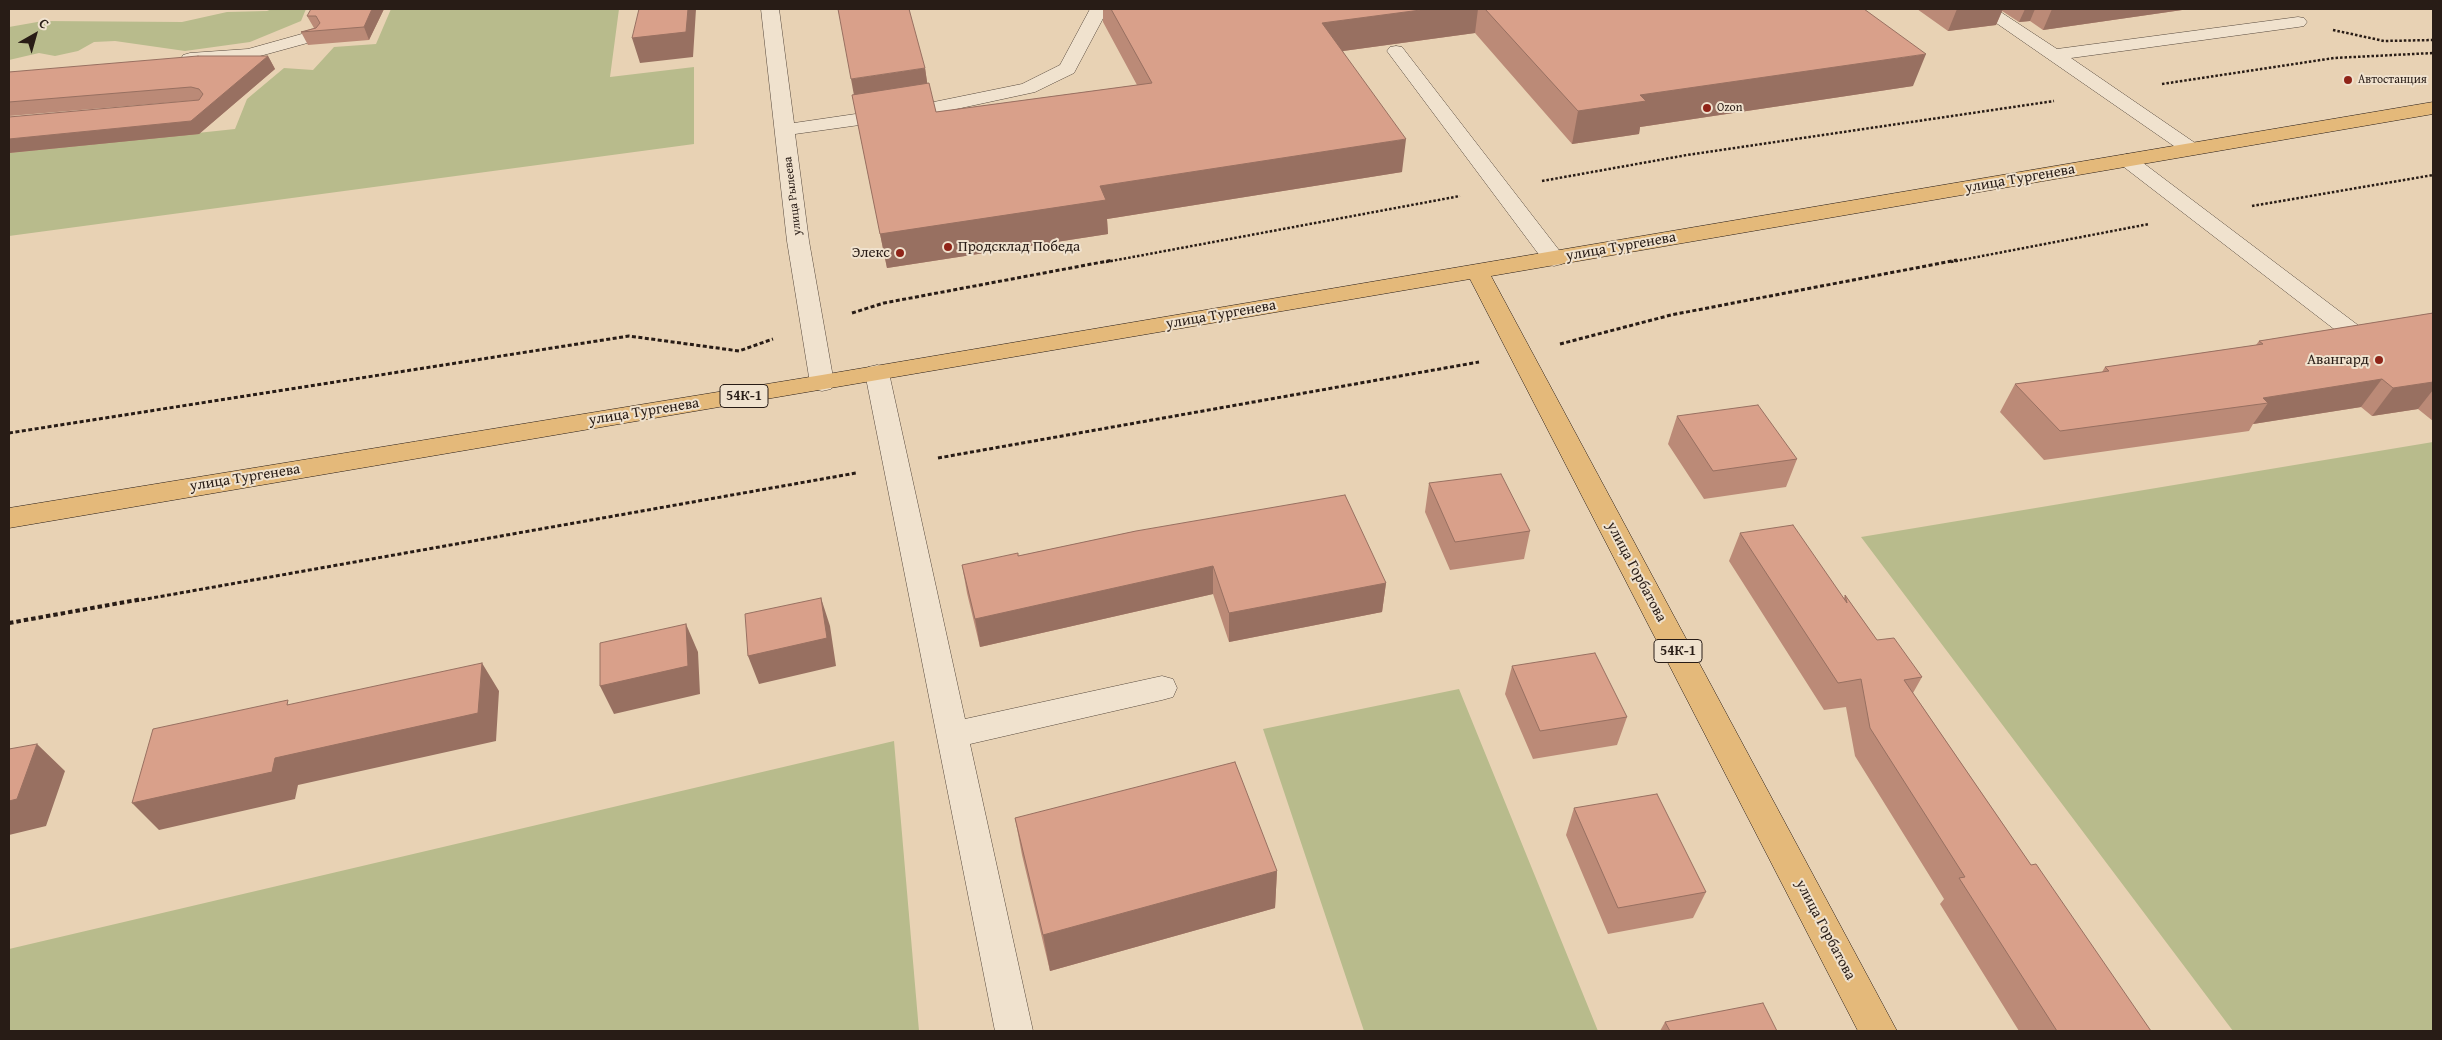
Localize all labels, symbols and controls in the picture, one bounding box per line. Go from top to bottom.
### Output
north arrow [10,10,60,60]
text: С [35,13,54,33]
place label: Автостанция [2358,73,2427,87]
marker: Автостанция [2342,74,2354,86]
place label: Ozon [1717,101,1742,115]
marker: Ozon [1701,102,1713,114]
street label: улица Рылеева [781,156,805,236]
street label: улица Тургенева [1964,160,2076,198]
street label: улица Тургенева [1565,228,1677,266]
place label: Продсклад Победа [958,238,1080,256]
marker: Продсклад Победа [942,241,954,253]
place label: Элекс [852,244,890,262]
marker: Элекс [894,247,906,259]
street label: улица Тургенева [1165,296,1277,334]
place label: Авангард [2307,351,2369,369]
marker: Авангард [2373,354,2385,366]
road number: 54К-1 [720,384,768,408]
street label: улица Тургенева [588,394,700,430]
street label: улица Тургенева [189,460,301,496]
street label: улица Горбатова [1602,519,1670,625]
road number: 54К-1 [1654,640,1702,662]
street label: улица Горбатова [1791,877,1859,983]

